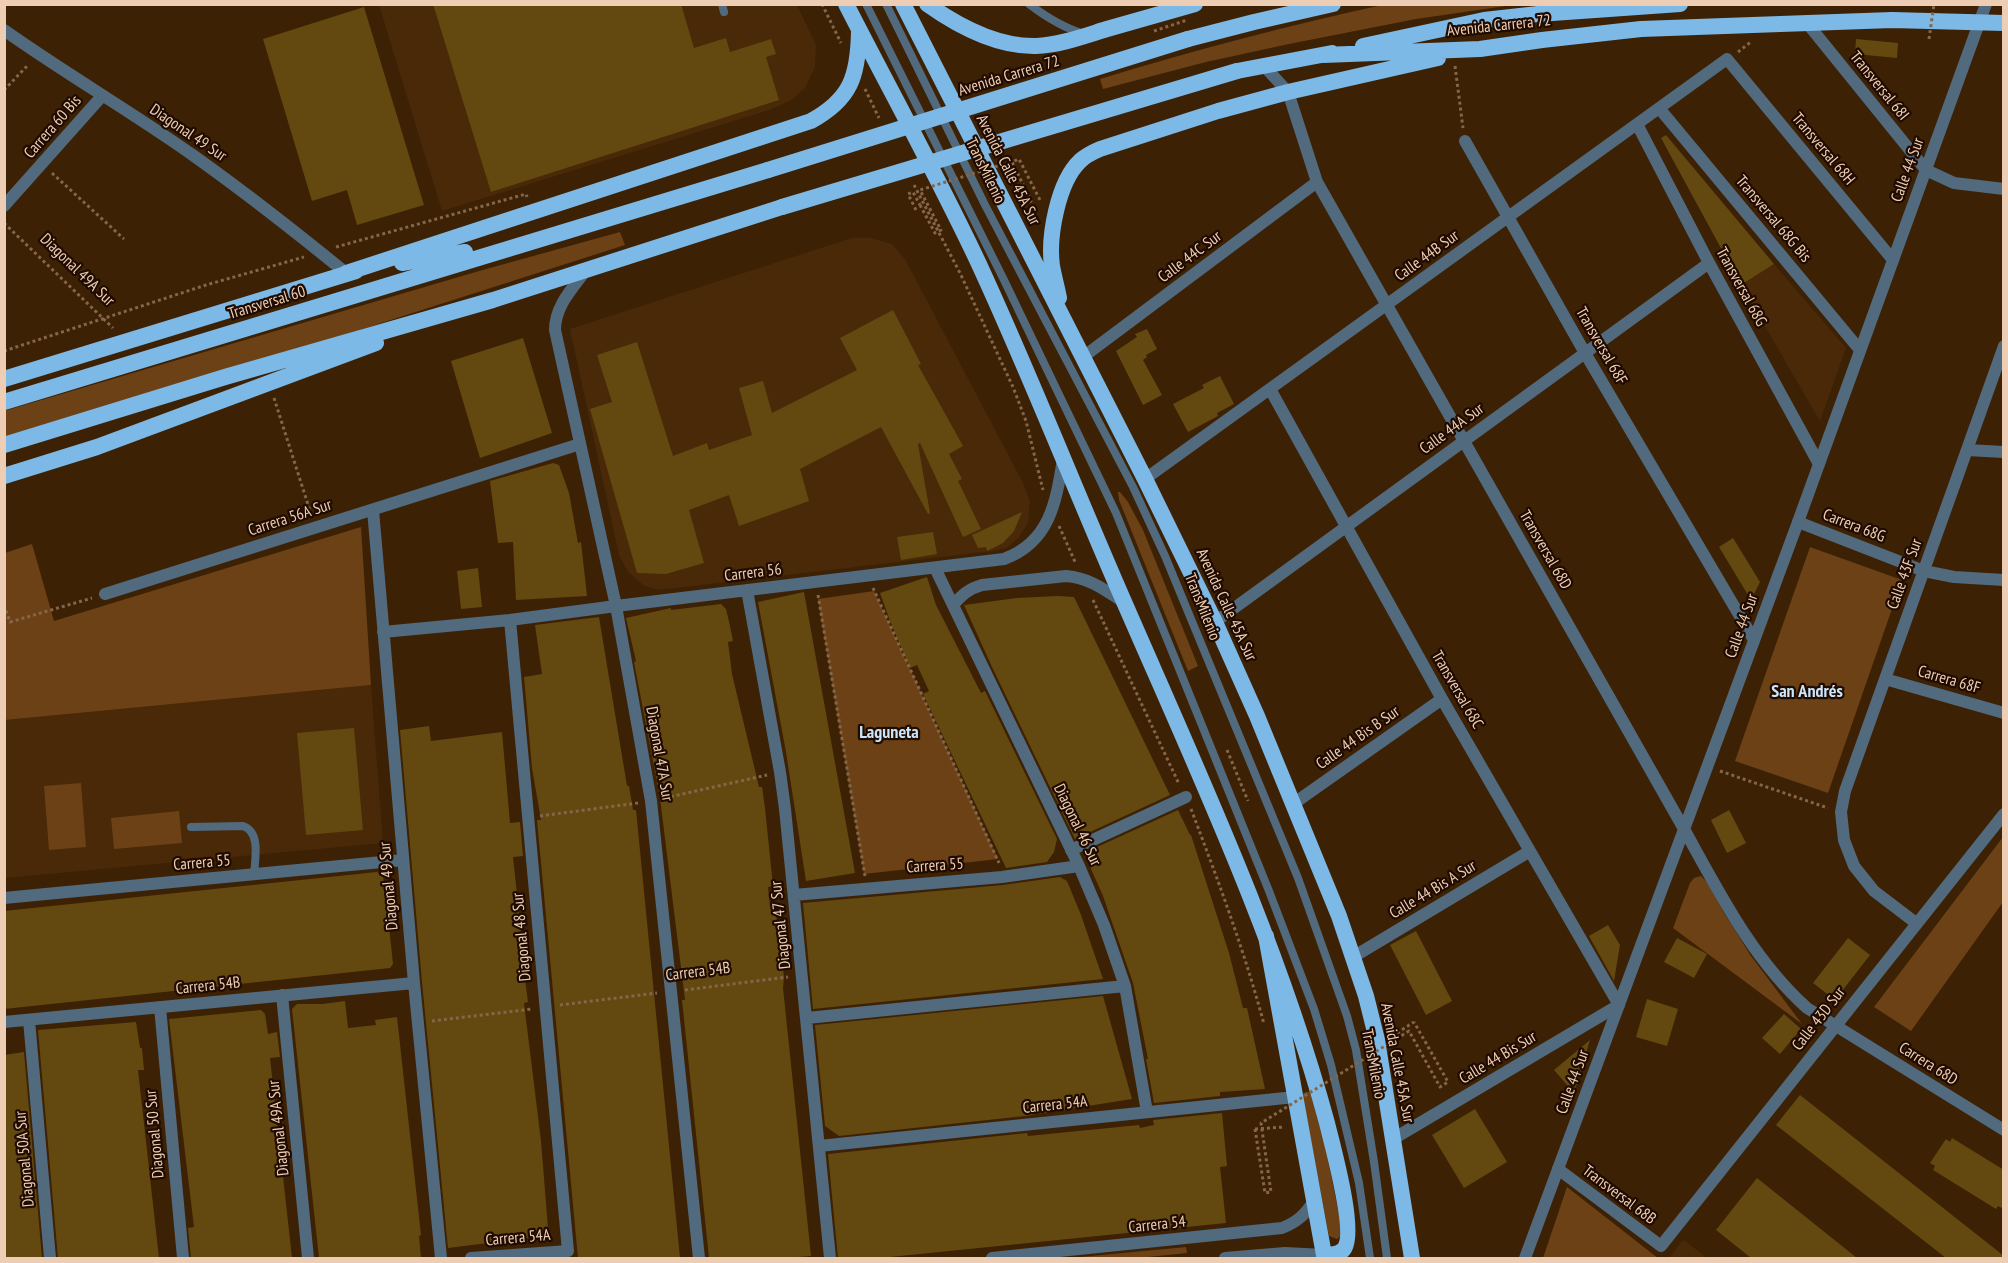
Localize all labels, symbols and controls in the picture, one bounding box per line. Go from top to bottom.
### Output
street label: Avenida Carrera 72 [1446,11,1552,41]
street label: Transversal 68I [1845,48,1913,124]
street label: Avenida Carrera 72 [956,52,1062,100]
street label: Carrera 60 Bis [20,92,86,162]
street label: Diagonal 49 Sur [146,100,230,166]
street label: Transversal 68H [1787,109,1859,189]
street label: Avenida Calle 45A Sur [972,111,1044,229]
street label: TransMilenio [961,135,1009,207]
street label: Calle 44 Sur [1888,135,1928,205]
street label: Transversal 68G Bis [1731,172,1815,266]
street label: Calle 44B Sur [1391,226,1463,286]
street label: Calle 44C Sur [1155,227,1225,287]
street label: Diagonal 49A Sur [36,230,118,310]
street label: Transversal 68G [1711,244,1771,330]
street label: Transversal 60 [226,282,308,324]
street label: Transversal 68F [1571,304,1631,388]
street label: Calle 44A Sur [1416,399,1488,459]
street label: Carrera 56A Sur [246,495,334,541]
street label: Carrera 68G [1820,505,1888,547]
street label: Transversal 68D [1515,507,1575,593]
street label: Calle 43F Sur [1883,536,1927,612]
street label: Avenida Calle 45A Sur [1192,546,1260,664]
street label: Carrera 56 [723,560,783,586]
street label: TransMilenio [1180,571,1224,643]
street label: Calle 44 Sur [1722,591,1762,661]
street label: Transversal 68C [1427,648,1487,732]
street label: Carrera 68F [1916,662,1982,698]
district label: San Andrés [1771,681,1843,703]
street label: Calle 44 Bis B Sur [1312,702,1404,774]
street label: Diagonal 47A Sur [641,705,677,803]
district label: Laguneta [859,722,919,744]
street label: Diagonal 46 Sur [1049,781,1105,869]
street label: Diagonal 49 Sur [376,841,402,931]
street label: Carrera 55 [173,851,231,875]
street label: Carrera 55 [906,854,964,878]
street label: Calle 44 Bis A Sur [1386,857,1480,923]
street label: Diagonal 47 Sur [767,880,795,970]
street label: Diagonal 48 Sur [509,892,535,982]
street label: Carrera 54B [665,959,731,985]
street label: Carrera 54B [175,973,241,999]
street label: Calle 43D Sur [1788,983,1850,1055]
street label: Avenida Calle 45A Sur [1376,1001,1418,1125]
street label: Calle 44 Bis Sur [1456,1027,1540,1089]
street label: TransMilenio [1357,1028,1389,1100]
street label: Carrera 68D [1895,1038,1961,1090]
street label: Calle 44 Sur [1553,1047,1593,1117]
street label: Diagonal 49A Sur [264,1079,294,1177]
street label: Diagonal 50 Sur [142,1089,168,1179]
street label: Carrera 54A [1022,1092,1088,1118]
street label: Diagonal 50A Sur [11,1110,39,1208]
street label: Transversal 68B [1578,1161,1660,1229]
street label: Carrera 54 [1127,1212,1187,1238]
street label: Carrera 54A [485,1226,551,1250]

